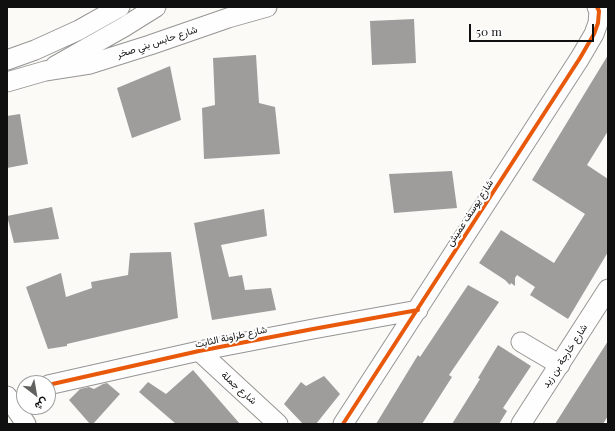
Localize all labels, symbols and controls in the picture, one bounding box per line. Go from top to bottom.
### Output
scale bar [471,16,596,42]
street label: شارع حابس بني صخر [115,23,199,61]
text: 50 m [476,23,502,39]
street label: شارع يوسف عميش [444,177,496,249]
street label: شارع خارجة بن زيد [540,322,590,390]
street label: شارع طراونة الثابت [194,323,268,351]
street label: شارع جملة [219,369,259,407]
north arrow [16,375,56,415]
text: ش [32,395,51,415]

